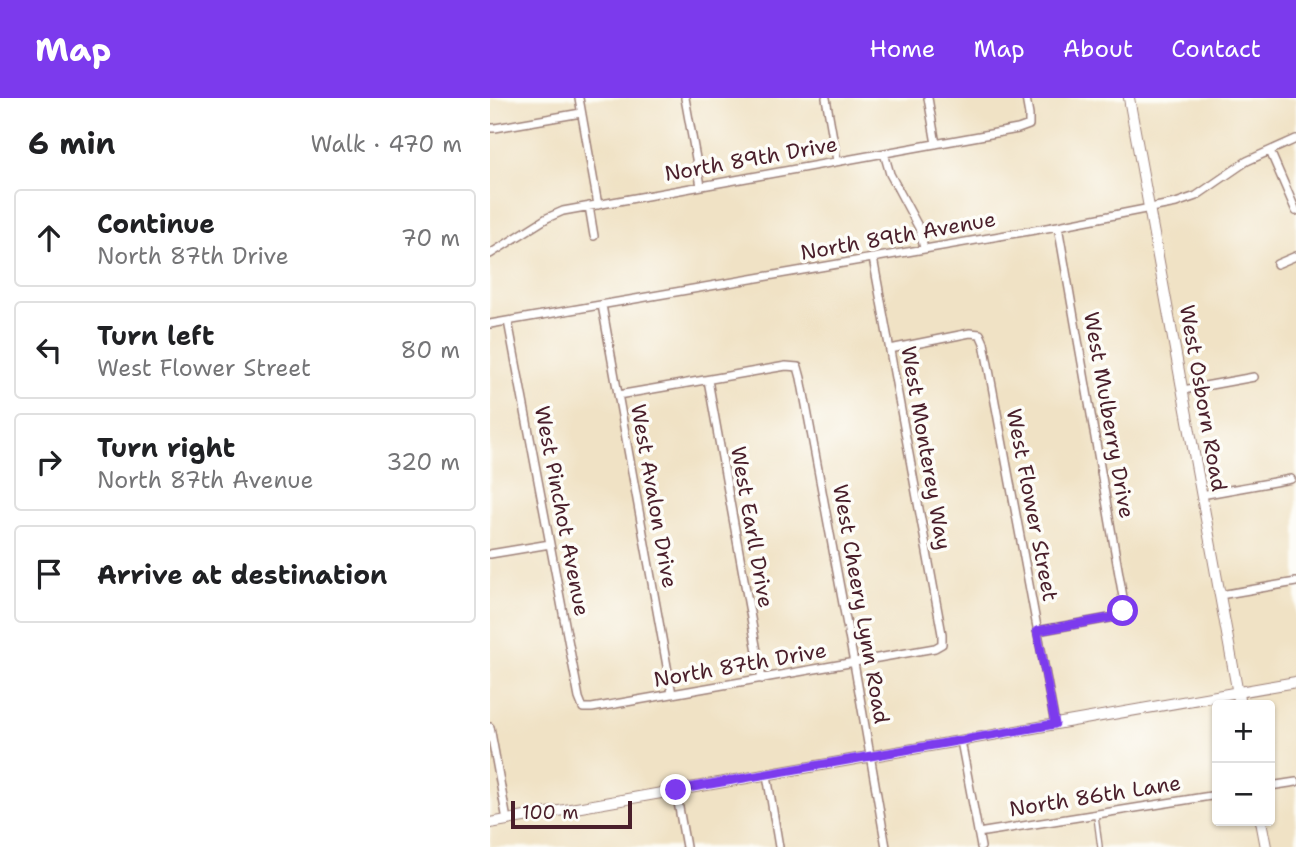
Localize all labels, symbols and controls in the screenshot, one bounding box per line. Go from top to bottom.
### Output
text: Map [35,27,111,72]
text: Home [869,33,935,65]
text: Map [973,33,1025,65]
text: About [1063,33,1133,65]
text: Contact [1171,33,1261,65]
text: 6 min [28,123,115,164]
text: Walk · 470 m [310,129,462,159]
street label: North 89th Drive [662,130,840,188]
street label: North 89th Avenue [798,205,998,267]
text: Continue [97,206,215,241]
icon: ahead [30,219,68,257]
text: 70 m [401,223,460,253]
text: North 87th Drive [97,241,289,271]
street label: West Osborn Road [1173,302,1233,494]
street label: West Mulberry Drive [1077,310,1141,520]
text: Turn left [97,318,214,353]
icon: left [30,331,68,369]
text: 80 m [401,335,460,365]
street label: West Monterey Way [894,344,958,552]
text: West Flower Street [97,353,311,383]
street label: West Avalon Drive [624,402,684,590]
street label: West Pinchot Avenue [528,403,596,619]
street label: West Flower Street [1000,406,1064,604]
text: Turn right [97,430,235,465]
icon: right [30,443,68,481]
street label: West Earll Drive [724,444,780,610]
text: 320 m [386,447,460,477]
text: North 87th Avenue [97,465,313,495]
street label: West Cheery Lynn Road [826,482,896,726]
icon: arrive [30,555,68,593]
text: Arrive at destination [97,557,387,592]
route start [1107,595,1138,626]
street label: North 87th Drive [651,636,829,694]
map controls [1212,700,1275,826]
button: + [1212,700,1275,763]
button: − [1212,763,1275,826]
street label: North 86th Lane [1007,769,1183,823]
route end [660,774,691,805]
scale bar [511,798,632,830]
text: 100 m [522,800,579,825]

